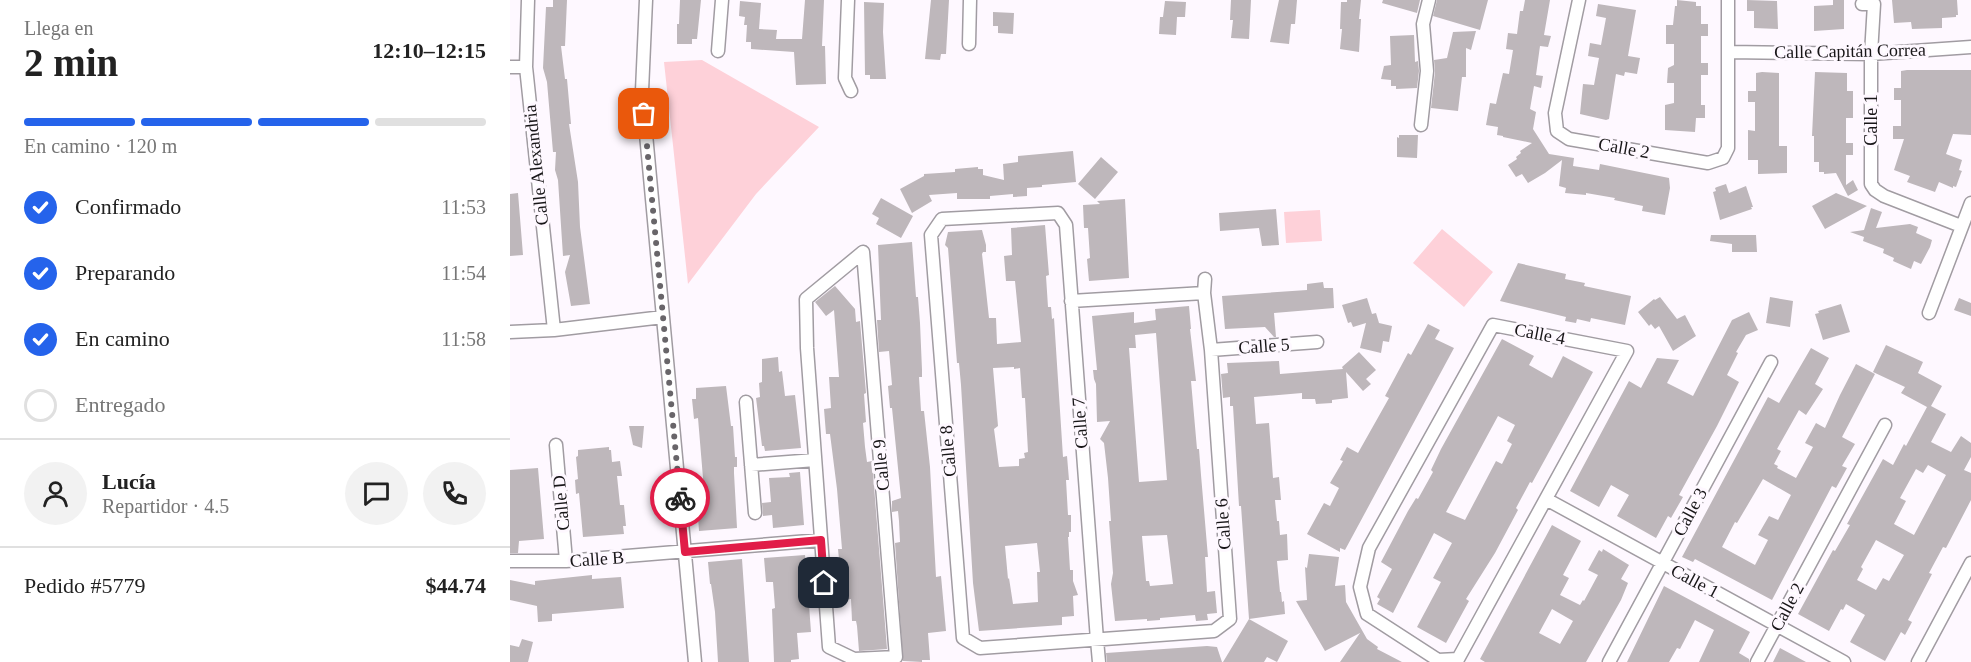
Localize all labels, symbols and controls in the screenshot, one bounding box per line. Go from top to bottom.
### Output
text: Llega en [24,17,93,39]
text: 12:10–12:15 [372,38,486,63]
street label: Calle Capitán Correa [1774,40,1926,62]
text: 2 min [24,41,118,84]
pin [618,88,669,139]
street label: Calle 1 [1861,94,1881,146]
icon: bag [627,97,660,130]
street label: Calle Alexandria [520,104,552,226]
street label: Calle 2 [1597,134,1651,162]
text: En camino · 120 m [24,135,177,157]
icon: check [24,191,57,224]
text: Confirmado [75,194,181,219]
text: 11:53 [441,196,486,218]
icon: check [24,257,57,290]
text: Preparando [75,260,175,285]
text: 11:54 [441,262,486,284]
street label: Calle 4 [1513,319,1567,349]
icon: check [24,323,57,356]
text: En camino [75,326,170,351]
text: 11:58 [441,328,486,350]
street label: Calle 5 [1238,334,1290,358]
text: Entregado [75,392,165,417]
street label: Calle 7 [1068,397,1092,449]
street label: Calle 8 [936,424,960,478]
street label: Calle 9 [869,438,893,492]
button: person [24,462,87,525]
button: chat [345,462,408,525]
button: phone [423,462,486,525]
courier [650,468,710,528]
text: Lucía [102,469,156,494]
street label: Calle D [549,474,573,532]
icon: bike [664,482,697,515]
street label: Calle 3 [1669,485,1711,539]
text: Repartidor · 4.5 [102,495,229,517]
street label: Calle 6 [1211,498,1235,550]
street label: Calle B [569,547,625,571]
pin [798,557,849,608]
street label: Calle 1 [1668,560,1722,602]
icon: home [807,566,840,599]
text: Pedido #5779 [24,573,146,598]
text: $44.74 [426,573,486,598]
street label: Calle 2 [1766,580,1808,634]

